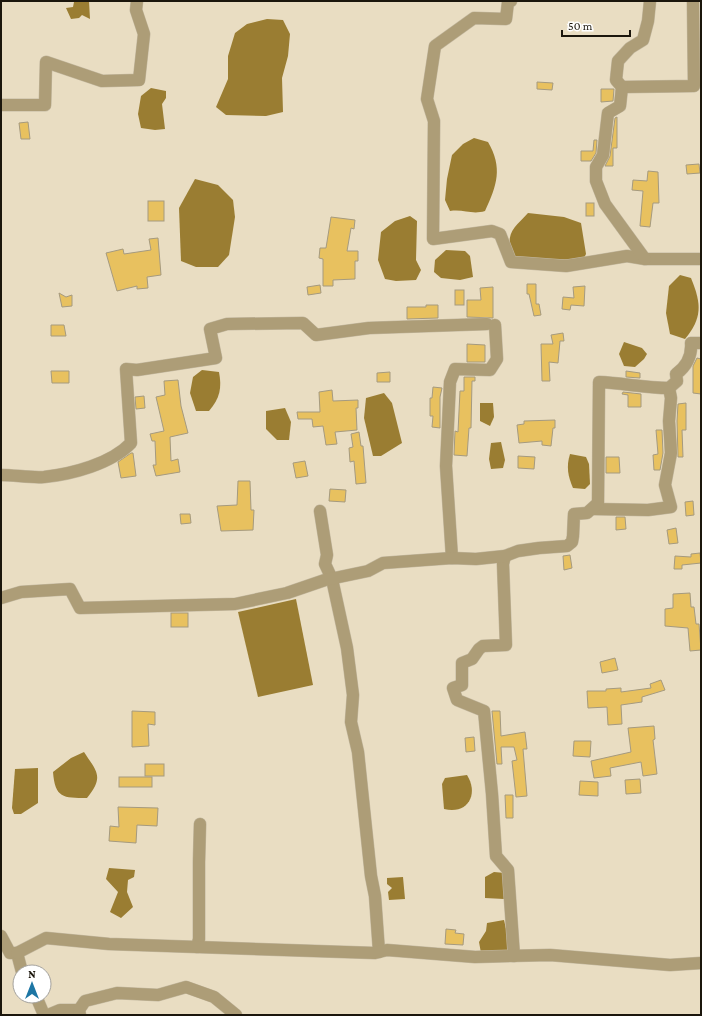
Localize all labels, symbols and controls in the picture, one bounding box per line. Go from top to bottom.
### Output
scale bar [562,12,630,38]
text: 50 m [568,19,593,33]
north arrow [12,964,52,1004]
text: N [28,968,36,980]

